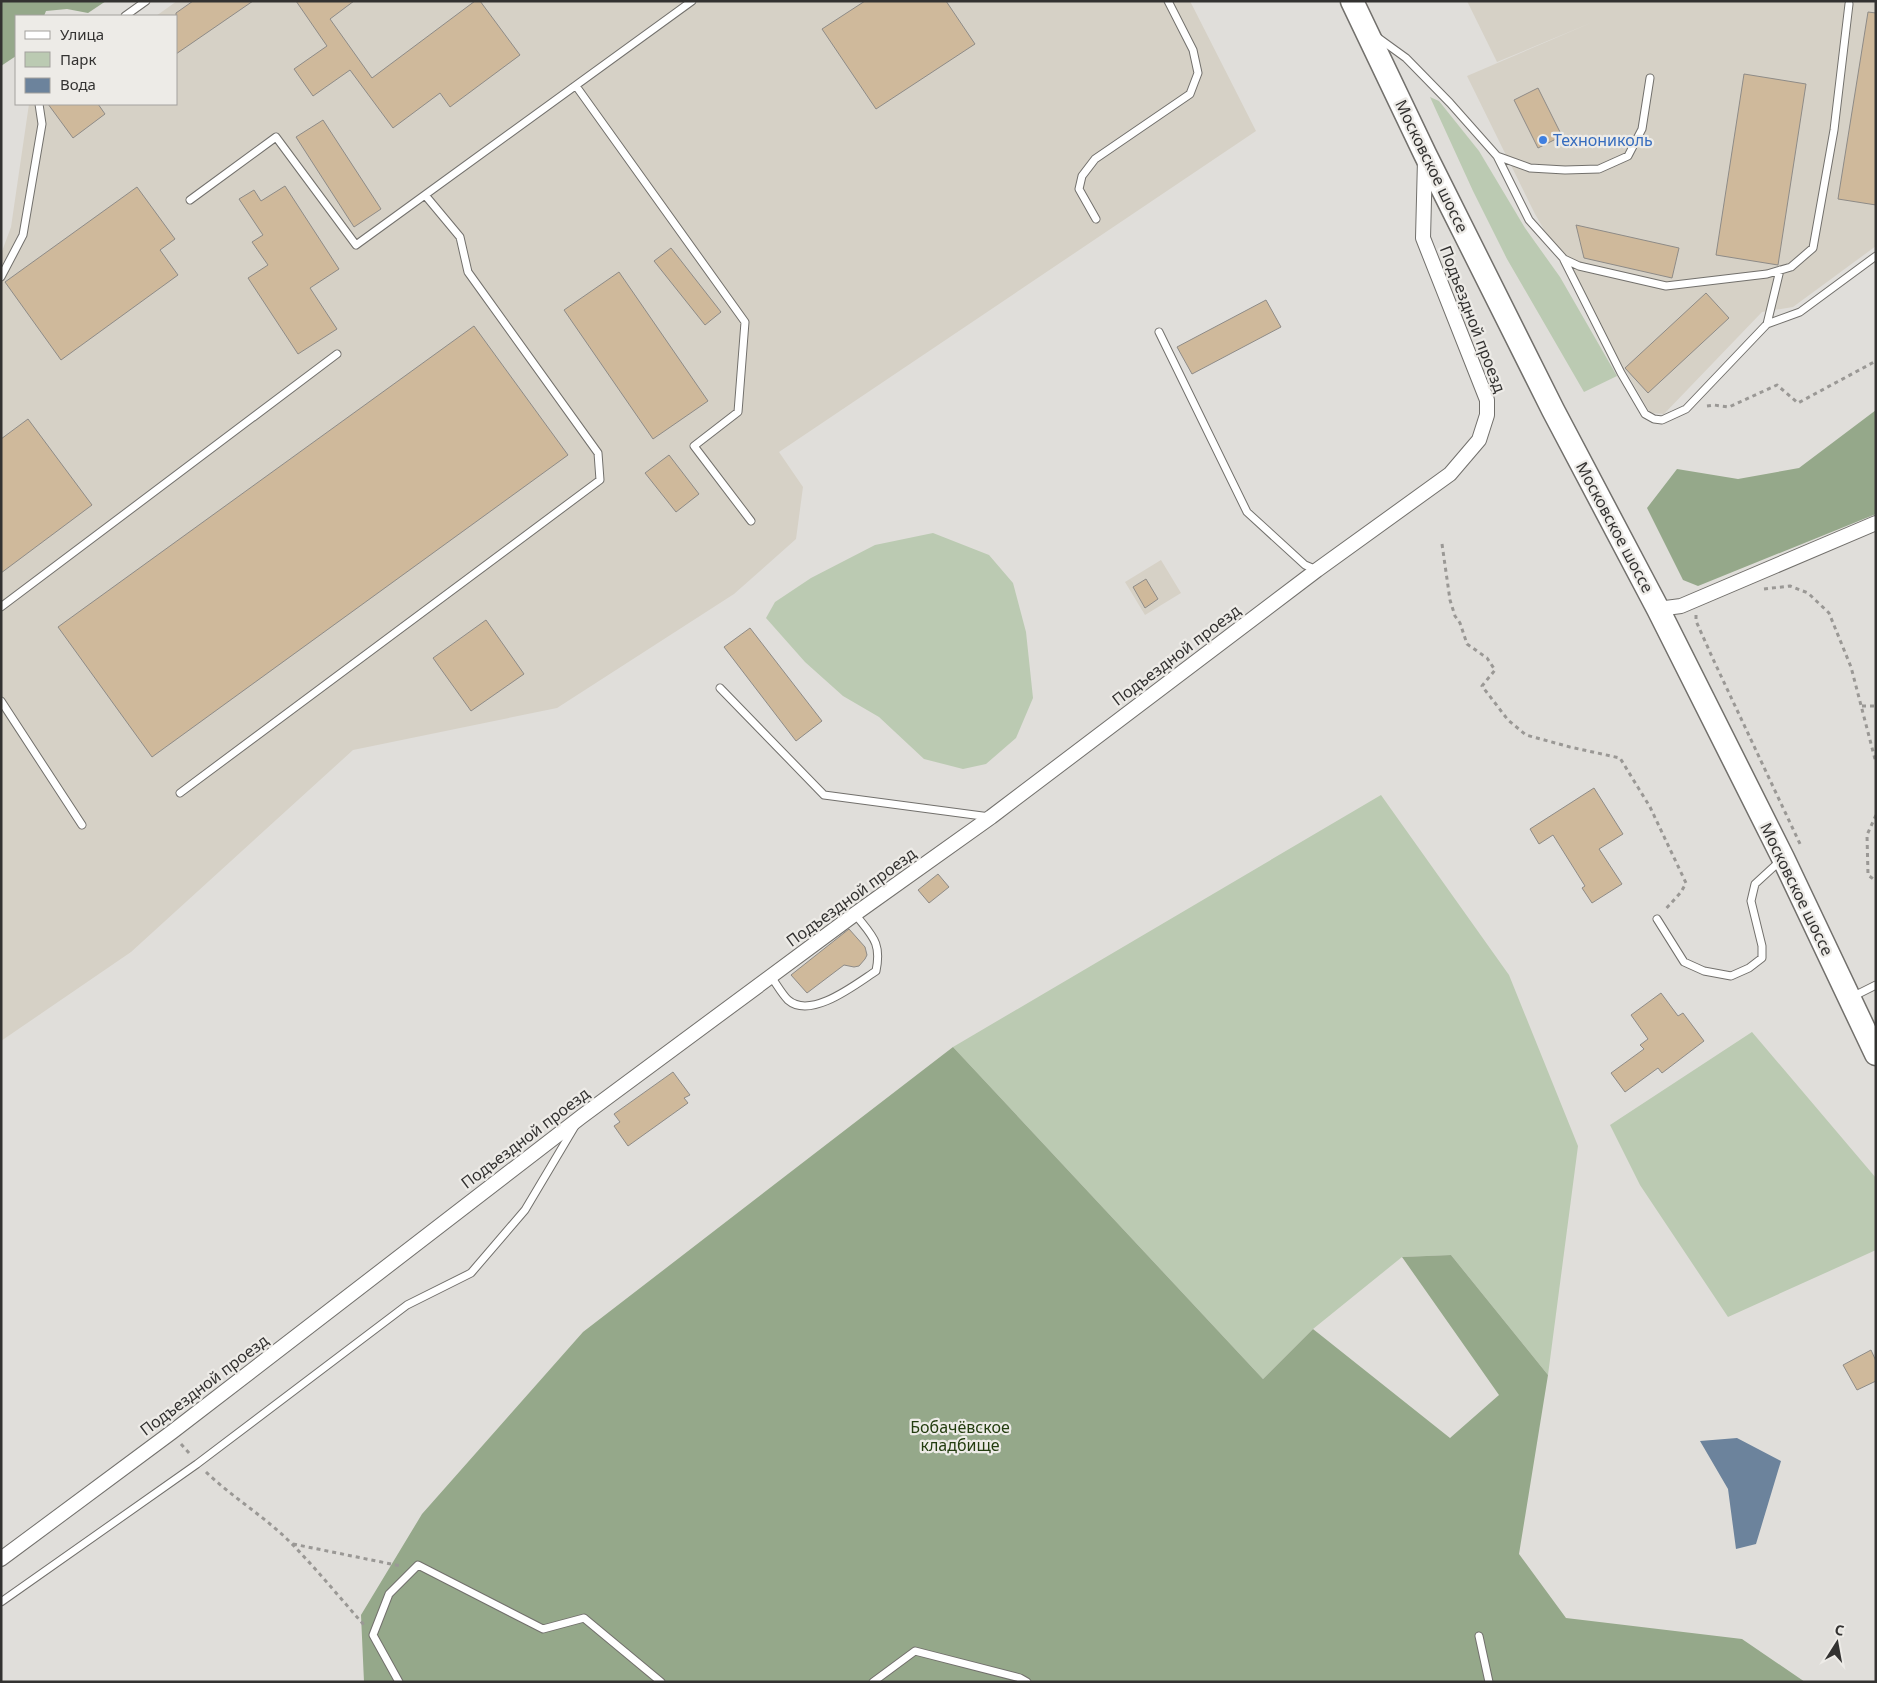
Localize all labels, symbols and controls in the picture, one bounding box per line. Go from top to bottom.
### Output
legend [15,15,178,105]
text: Улица [60,24,104,44]
text: Парк [60,49,96,69]
text: Вода [60,74,96,94]
street label: Московское шоссе [1390,96,1474,236]
place label: Технониколь [1553,129,1653,151]
marker: Технониколь [1537,134,1549,146]
street label: Подъездной проезд [1435,242,1511,396]
street label: Московское шоссе [1571,458,1659,596]
street label: Подъездной проезд [1107,599,1245,711]
street label: Московское шоссе [1755,819,1839,959]
street label: Подъездной проезд [782,842,921,952]
street label: Подъездной проезд [456,1082,594,1194]
street label: Подъездной проезд [135,1329,273,1441]
park label: Бобачёвское кладбище [910,1416,1010,1456]
north arrow [1812,1618,1862,1668]
text: С [1833,1620,1846,1640]

